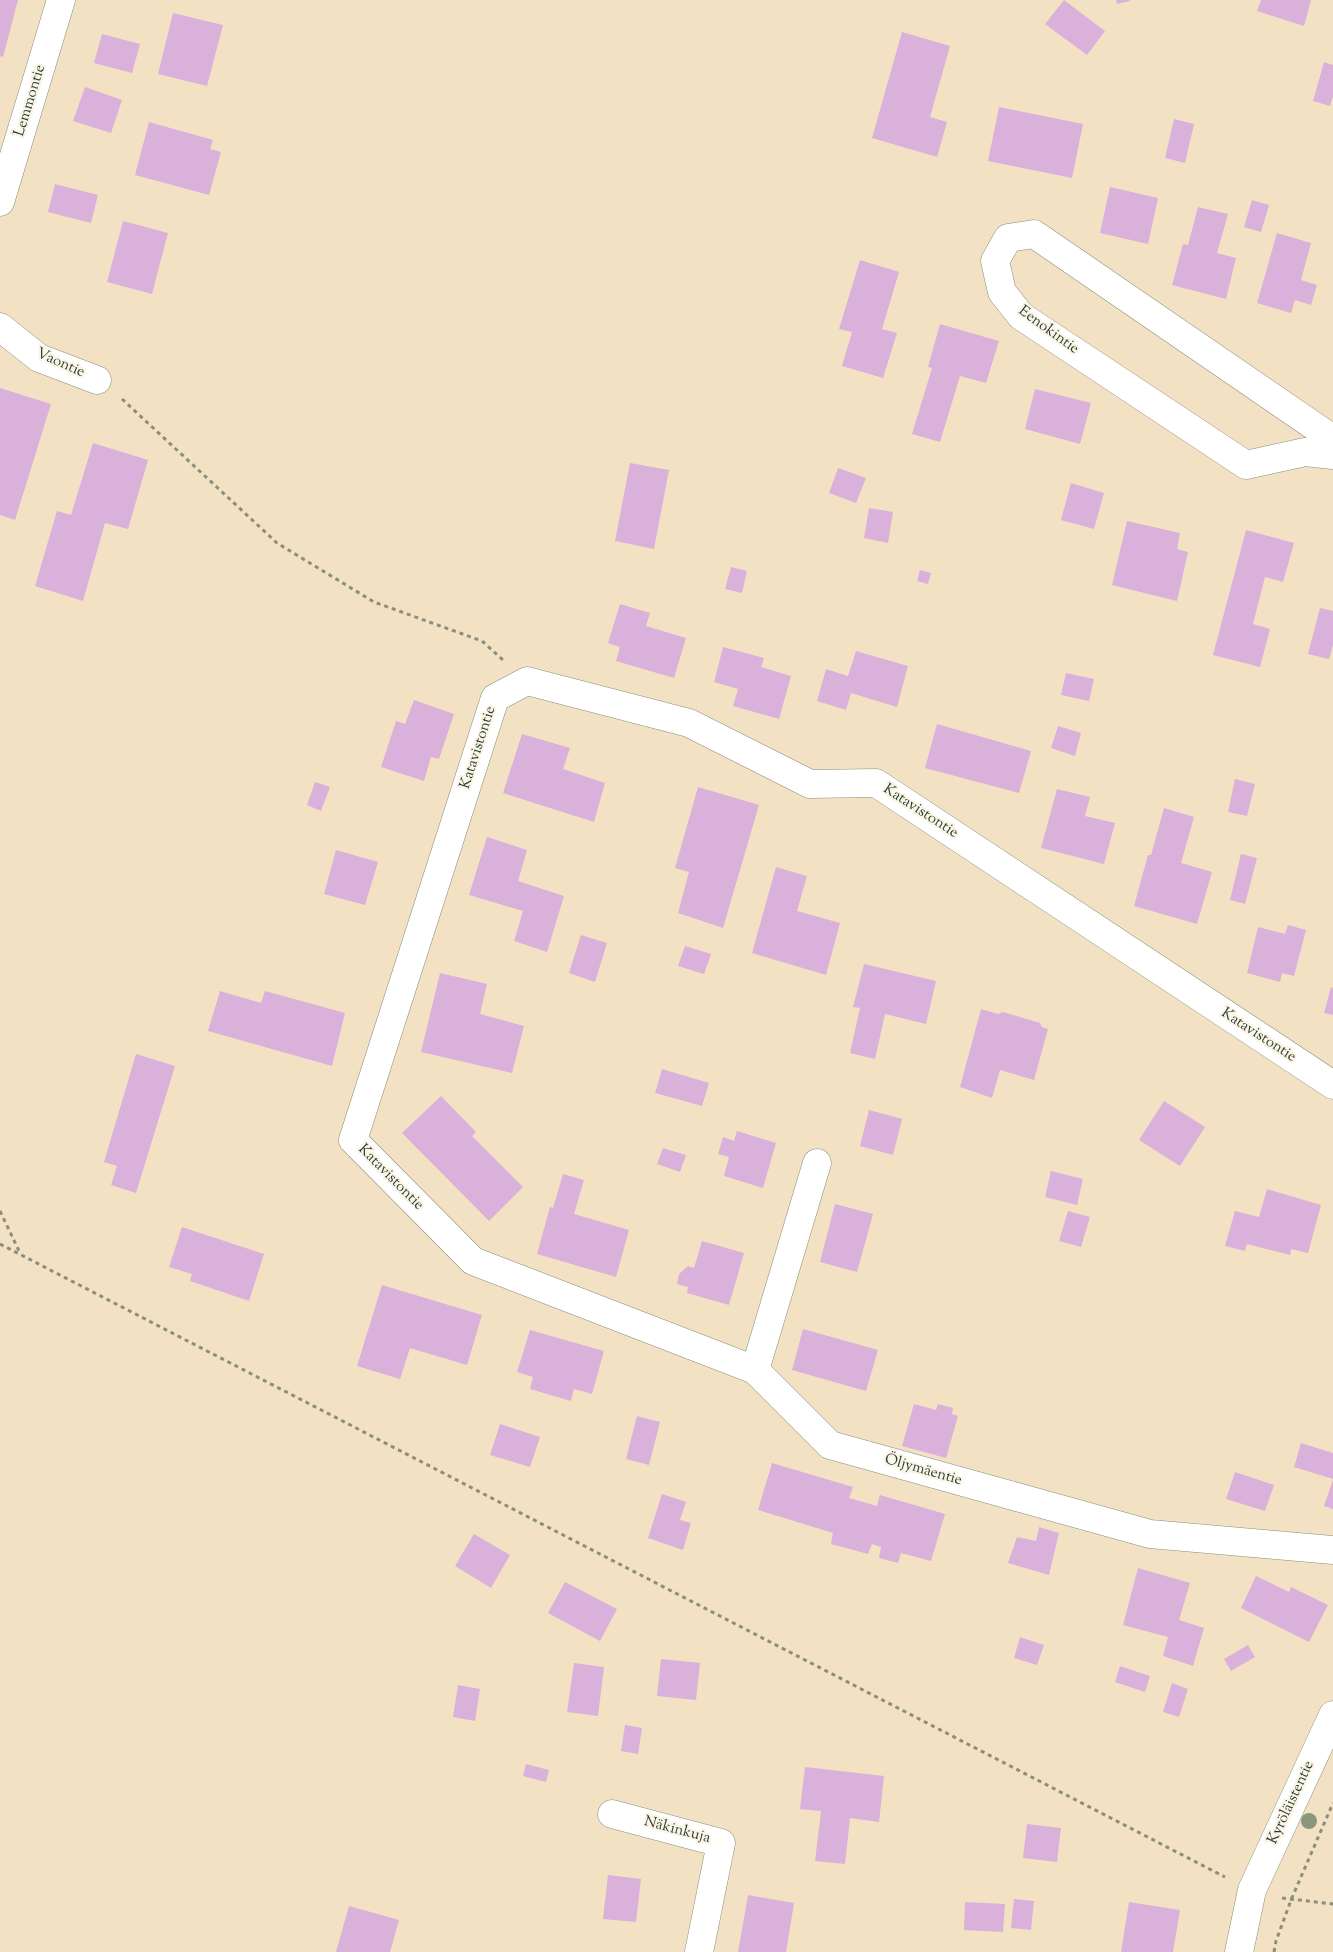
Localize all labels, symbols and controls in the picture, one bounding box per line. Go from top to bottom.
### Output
street label: Lemmontie [12,63,50,139]
street label: Eenokintie [1014,303,1082,359]
street label: Vaontie [33,345,87,383]
street label: Katavistontie [457,704,501,792]
street label: Katavistontie [879,781,961,843]
street label: Katavistontie [1217,1005,1299,1067]
street label: Katavistontie [353,1141,427,1215]
street label: Öljymäentie [882,1451,964,1491]
street label: Kyröläistentie [1265,1759,1319,1847]
street label: Näkinkuja [642,1814,712,1848]

